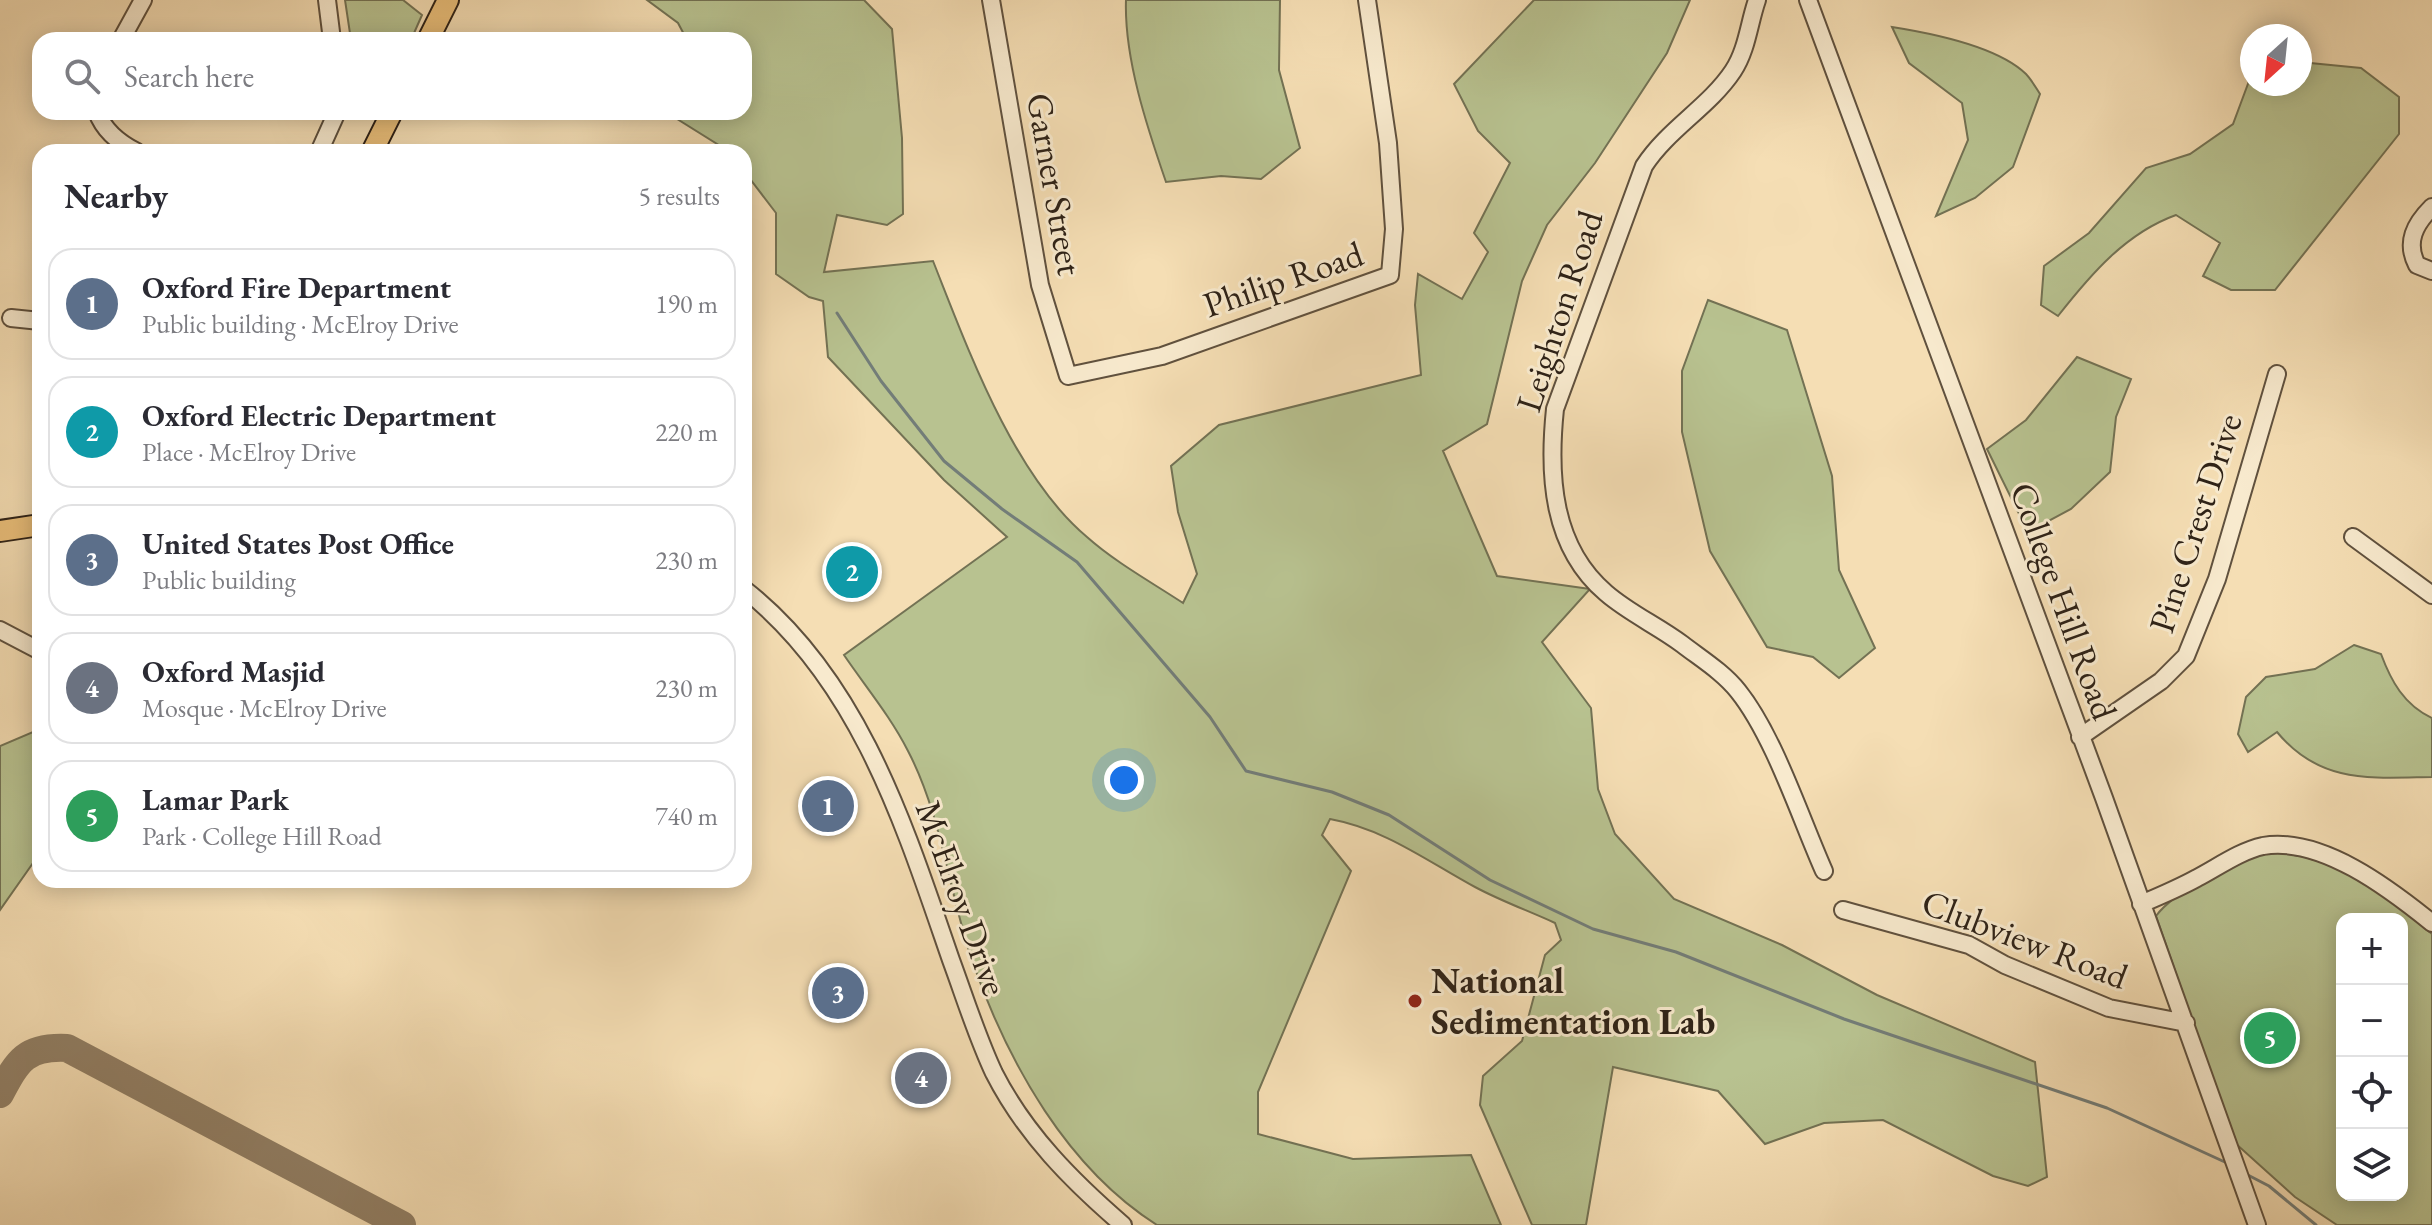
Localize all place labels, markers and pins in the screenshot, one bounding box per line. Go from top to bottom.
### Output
pin: 2 [826,542,878,602]
pin: 1 [802,776,854,836]
place label: National Sedimentation Lab [1431,957,1715,1045]
pin: 3 [812,963,864,1023]
marker: National Sedimentation Lab [1406,992,1424,1010]
pin: 5 [2244,1008,2296,1068]
pin: 4 [895,1048,947,1108]

